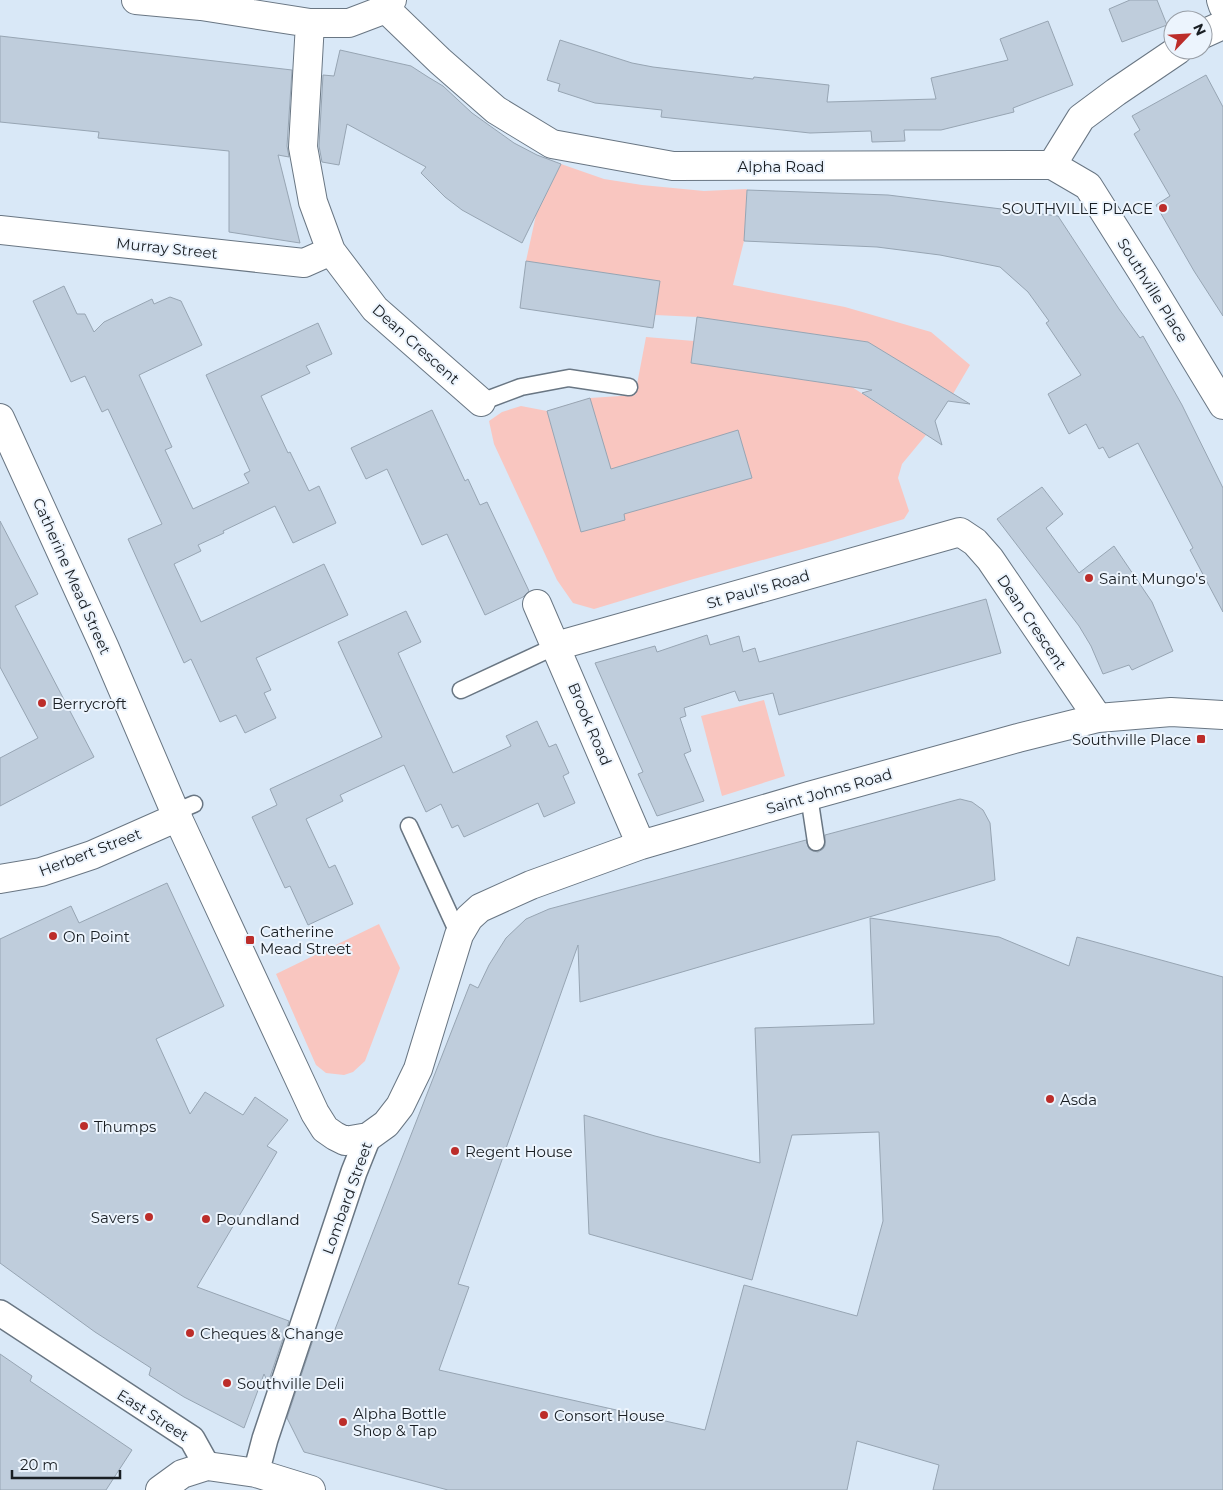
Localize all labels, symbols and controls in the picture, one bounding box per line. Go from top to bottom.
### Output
north arrow [1163,10,1213,60]
text: N [1189,21,1210,38]
street label: Alpha Road [737,157,825,176]
place label: SOUTHVILLE PLACE [1002,199,1153,218]
marker: SOUTHVILLE PLACE [1157,202,1169,214]
street label: Murray Street [115,233,219,263]
street label: Southville Place [1113,234,1193,346]
street label: Dean Crescent [369,300,463,388]
street label: Catherine Mead Street [29,495,115,657]
street label: St Paul's Road [704,565,812,613]
place label: Saint Mungo's [1099,569,1206,588]
street label: Dean Crescent [993,571,1071,673]
marker: Saint Mungo's [1083,572,1095,584]
street label: Brook Road [564,680,616,768]
place label: Berrycroft [52,694,127,713]
marker: Berrycroft [36,697,48,709]
place label: Southville Place [1072,730,1191,749]
marker: Southville Place [1195,733,1207,745]
street label: Saint Johns Road [764,764,894,818]
street label: Herbert Street [36,824,144,880]
place label: Catherine Mead Street [260,922,351,958]
place label: On Point [63,927,130,946]
marker: On Point [47,930,59,942]
marker: Catherine Mead Street [244,934,256,946]
place label: Asda [1060,1090,1097,1109]
marker: Asda [1044,1093,1056,1105]
place label: Thumps [94,1117,156,1136]
marker: Thumps [78,1120,90,1132]
street label: Lombard Street [318,1139,376,1257]
place label: Regent House [465,1142,572,1161]
marker: Regent House [449,1145,461,1157]
place label: Savers [91,1208,139,1227]
place label: Poundland [216,1210,300,1229]
marker: Savers [143,1211,155,1223]
marker: Poundland [200,1213,212,1225]
place label: Cheques & Change [200,1324,343,1343]
marker: Cheques & Change [184,1327,196,1339]
place label: Southville Deli [237,1374,345,1393]
marker: Southville Deli [221,1377,233,1389]
street label: East Street [114,1385,192,1445]
place label: Alpha Bottle Shop & Tap [353,1404,447,1440]
place label: Consort House [554,1406,665,1425]
marker: Consort House [538,1409,550,1421]
marker: Alpha Bottle Shop & Tap [337,1416,349,1428]
scale bar [12,1448,120,1480]
text: 20 m [20,1455,58,1474]

